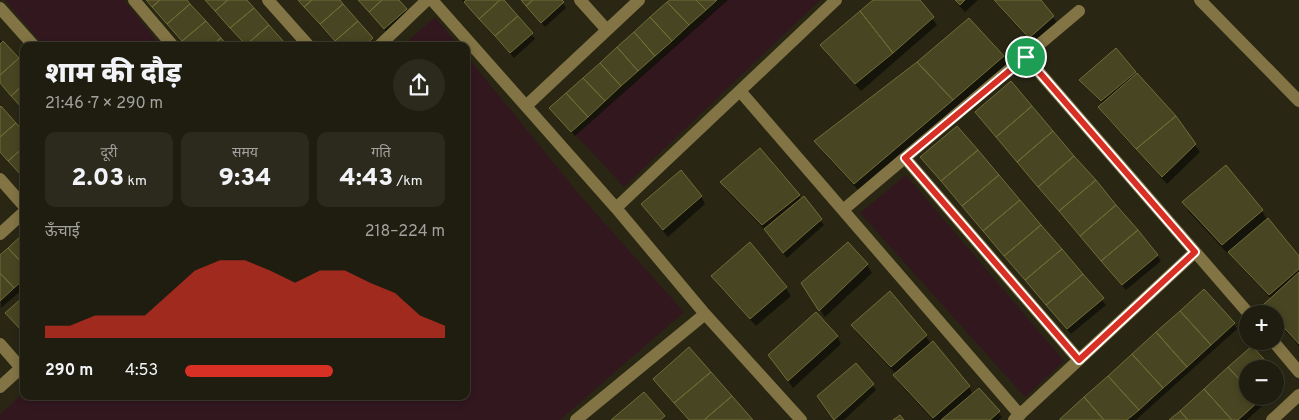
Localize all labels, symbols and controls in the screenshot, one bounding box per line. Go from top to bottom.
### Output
pin [1005,36,1047,78]
icon: arrive [1012,43,1040,71]
text: शाम की दौड़ [45,57,181,93]
button: share [393,59,445,111]
text: 21:46 · 7 × 290 m [45,94,163,114]
text: दूरी [101,145,117,162]
text: समय [232,145,258,162]
text: गति [371,145,391,162]
text: 2.03 [71,163,124,195]
text: 9:34 [219,163,271,195]
text: 4:43 [339,163,393,195]
text: km [124,173,147,190]
text: /km [393,173,423,190]
text: ऊँचाई [45,222,80,242]
text: 218–224 m [365,222,445,242]
map controls [1239,305,1284,405]
button: + [1239,305,1284,350]
button: − [1239,360,1284,405]
text: 290 m [45,361,93,381]
text: 4:53 [125,361,158,381]

